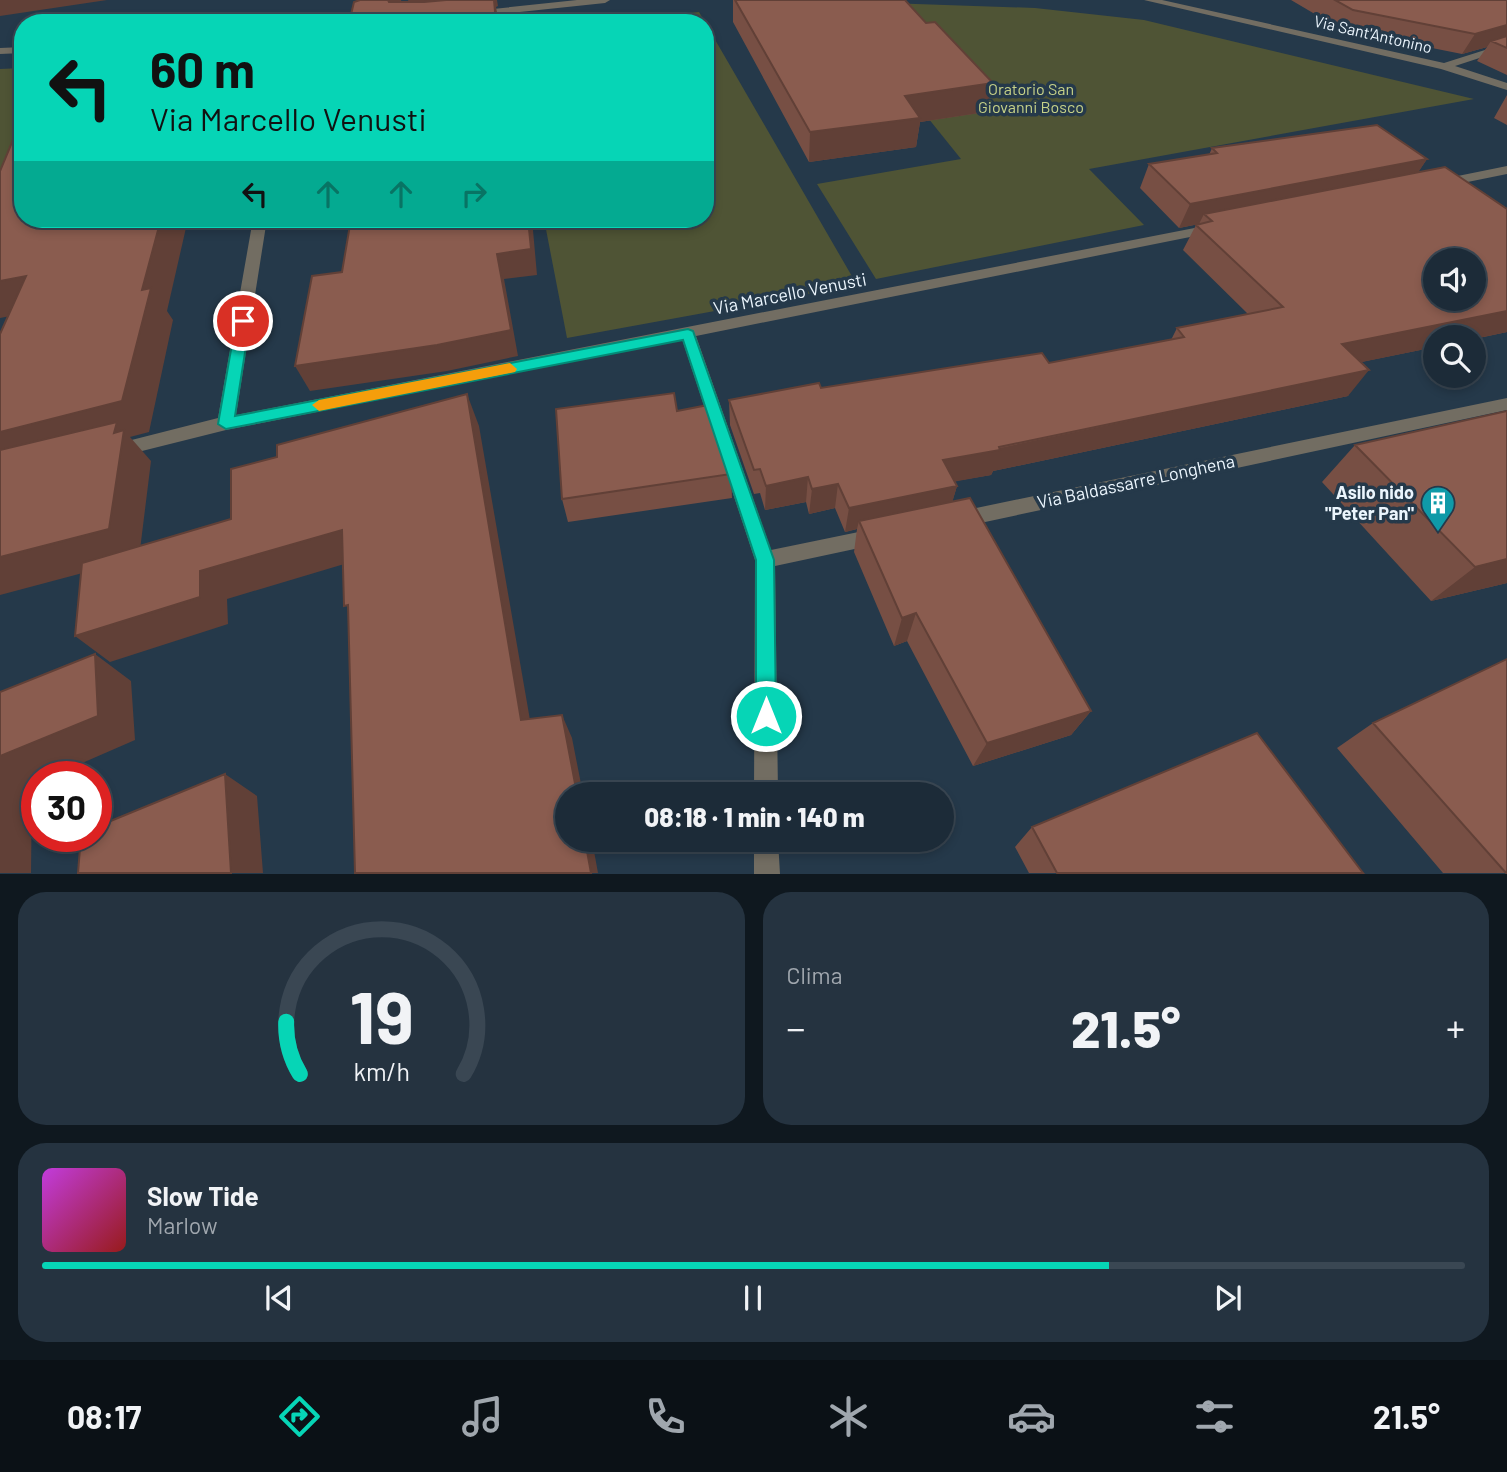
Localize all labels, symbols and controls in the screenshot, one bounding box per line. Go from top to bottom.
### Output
street label: Via Sant'Antonino [1312,11,1434,56]
text: 60 m [150,39,255,98]
icon: left [35,42,126,133]
park label: Oratorio San Giovanni Bosco [978,79,1084,116]
text: Via Marcello Venusti [150,99,427,137]
icon: left [236,175,274,213]
icon: ahead [309,175,347,213]
icon: ahead [382,175,420,213]
icon: right [455,175,493,213]
map controls [1423,248,1486,388]
button: sound [1423,248,1486,311]
street label: Via Marcello Venusti [711,267,868,319]
pin [213,291,273,351]
icon: arrive [224,302,262,340]
button: search [1423,325,1486,388]
street label: Via Baldassarre Longhena [1035,449,1237,513]
place label: Asilo nido "Peter Pan" [1325,481,1415,524]
building icon: Asilo nido "Peter Pan" [1419,484,1457,533]
position arrow [729,679,803,753]
speed limit sign: 30 [21,761,112,852]
text: 08:18 · 1 min · 140 m [644,801,865,832]
text: Clima [787,961,842,989]
text: 19 [349,972,413,1060]
text: 21.5° [1071,996,1181,1058]
text: − [787,1004,806,1050]
text: + [1446,1004,1465,1050]
text: km/h [353,1056,410,1086]
text: Slow Tide [147,1180,259,1211]
text: Marlow [147,1211,218,1239]
icon: previous [260,1279,298,1317]
icon: pause [734,1279,772,1317]
icon: next [1209,1279,1247,1317]
icon: directions [275,1392,324,1441]
icon: music [458,1392,507,1441]
icon: phone [641,1392,690,1441]
icon: climate [824,1392,873,1441]
icon: car [1007,1392,1056,1441]
icon: filters [1190,1392,1239,1441]
text: 08:17 [67,1397,141,1435]
text: 21.5° [1373,1397,1440,1435]

